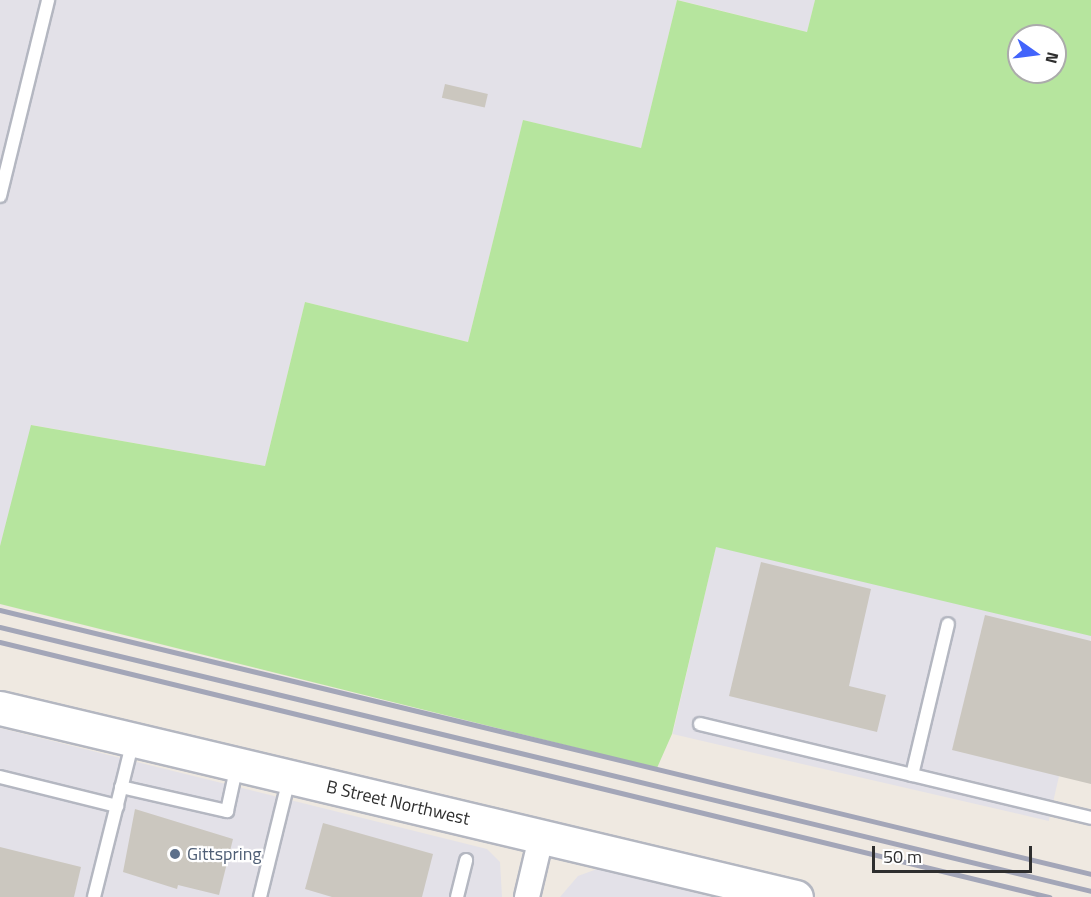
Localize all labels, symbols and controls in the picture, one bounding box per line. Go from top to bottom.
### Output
north arrow [1007,24,1067,84]
text: N [1040,50,1066,66]
street label: B Street Northwest [324,776,472,830]
scale bar [875,834,1036,872]
place label: Gittspring [187,843,262,865]
text: 50 m [883,843,922,870]
marker: Gittspring [168,847,182,861]

